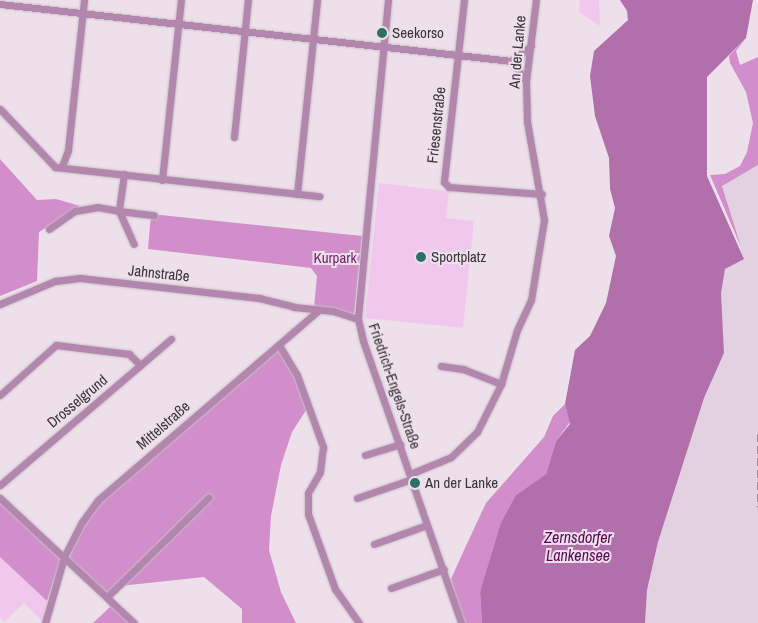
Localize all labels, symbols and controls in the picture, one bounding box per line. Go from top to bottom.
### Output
street label: An der Lanke [505,15,529,89]
place label: Seekorso [392,24,444,42]
marker: Seekorso [376,27,388,39]
street label: Friesenstraße [423,86,449,164]
place label: Sportplatz [431,248,486,266]
park label: Kurpark [313,249,357,267]
marker: Sportplatz [415,251,427,263]
street label: Jahnstraße [127,261,191,285]
street label: Friedrich-Engels-Straße [365,321,425,451]
street label: Drosselgrund [43,371,111,431]
street label: Mittelstraße [133,397,193,453]
place label: An der Lanke [425,474,498,492]
marker: An der Lanke [409,477,421,489]
water label: Zernsdorfer Lankensee [544,527,612,565]

